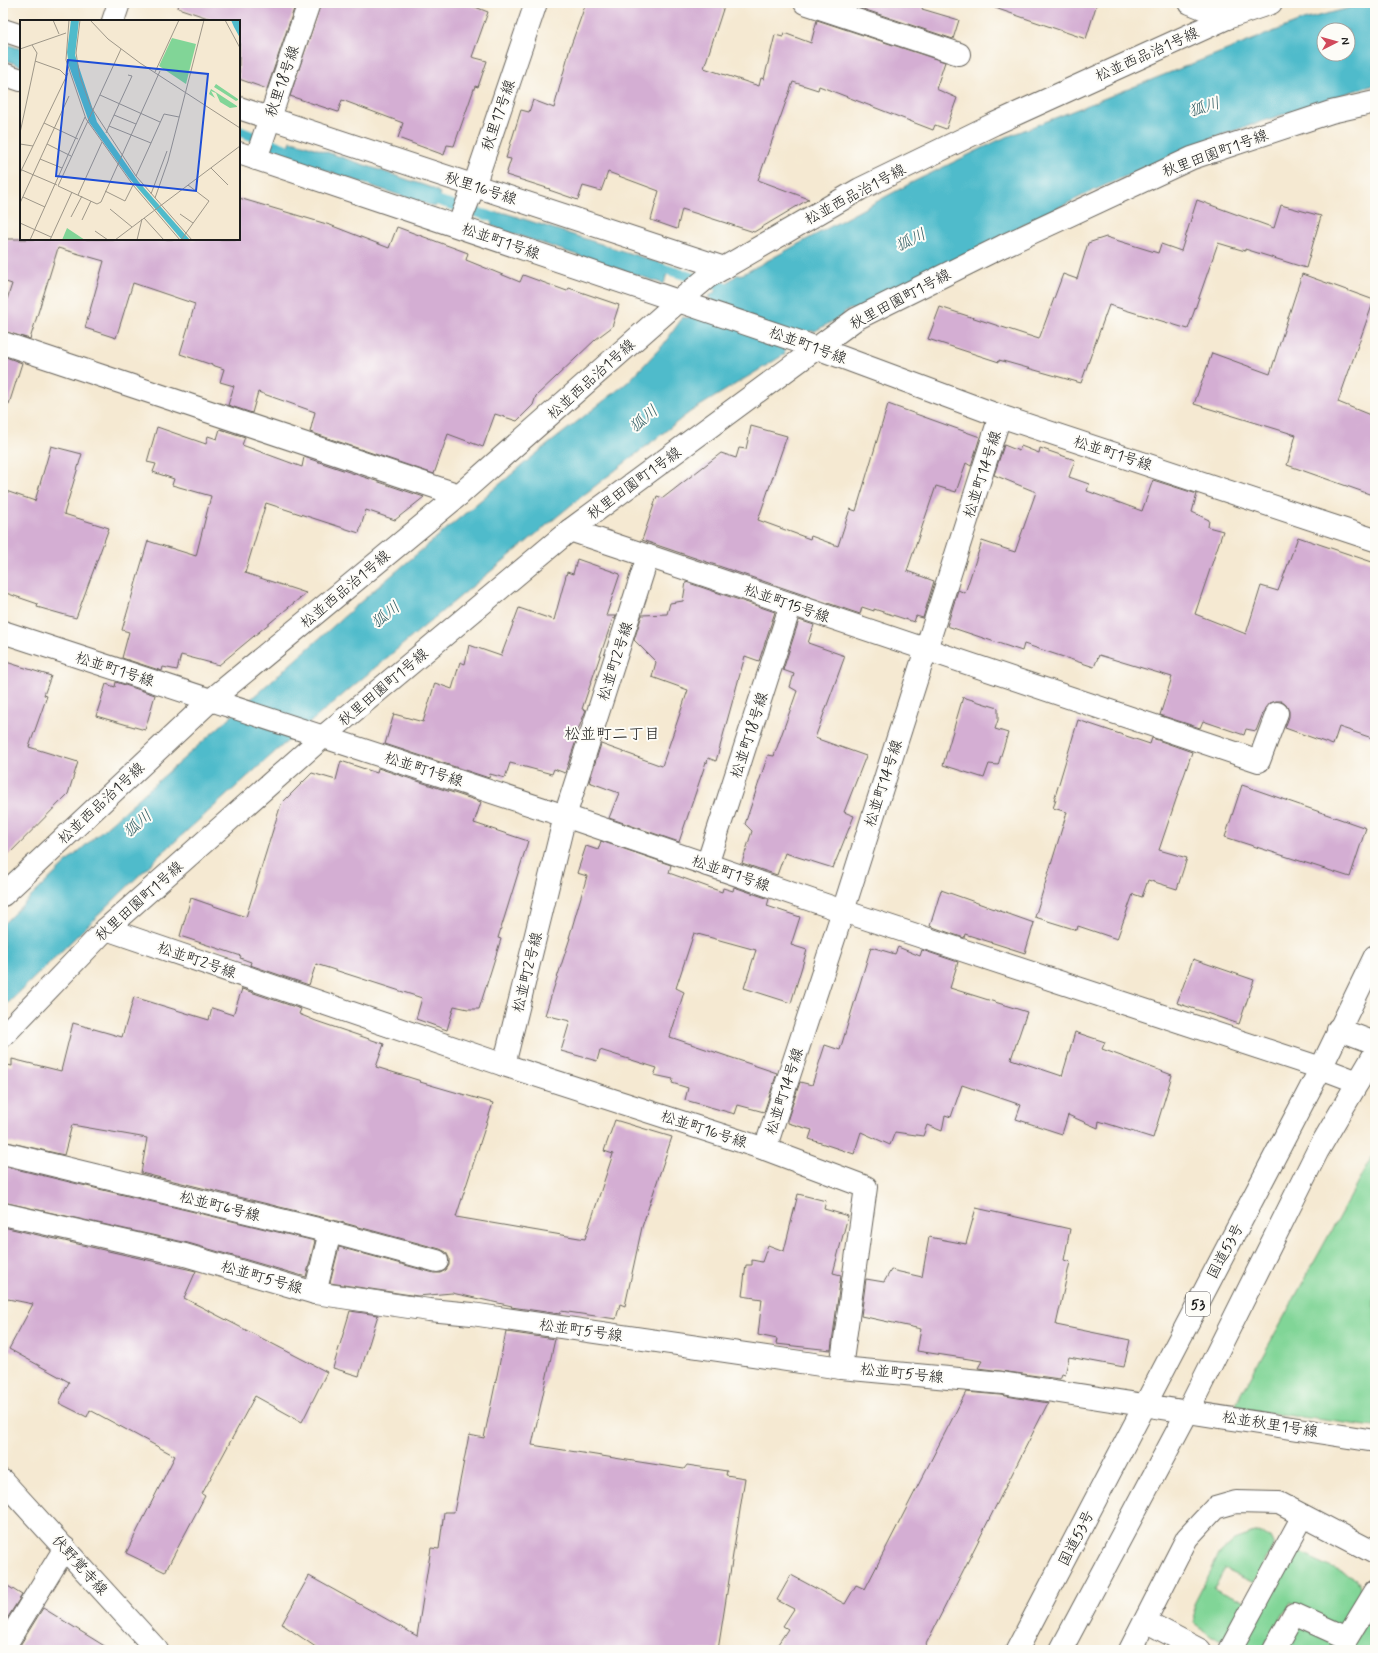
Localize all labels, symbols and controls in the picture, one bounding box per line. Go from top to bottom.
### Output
inset map [20,20,240,240]
north arrow [1316,22,1356,62]
street label: 松並西品治1号線 [1092,23,1203,87]
text: N [1338,37,1352,45]
street label: 秋里18号線 [261,43,305,120]
street label: 秋里17号線 [477,77,520,154]
water label: 狐川 [1186,93,1223,122]
street label: 秋里田園町1号線 [1159,125,1271,182]
street label: 松並西品治1号線 [801,160,909,230]
street label: 秋里16号線 [442,168,519,210]
street label: 松並町1号線 [459,219,543,265]
water label: 狐川 [892,224,930,257]
street label: 秋里田園町1号線 [846,265,954,335]
street label: 松並町1号線 [766,323,849,369]
street label: 松並西品治1号線 [543,335,640,425]
water label: 狐川 [625,401,663,437]
street label: 松並町14号線 [959,428,1006,521]
street label: 松並町1号線 [1071,432,1155,476]
street label: 秋里田園町1号線 [584,443,686,525]
street label: 松並西品治1号線 [296,546,395,633]
street label: 松並町15号線 [741,580,832,628]
water label: 狐川 [367,597,405,633]
street label: 松並町2号線 [594,619,638,704]
street label: 秋里田園町1号線 [334,644,433,731]
street label: 松並町1号線 [73,648,157,692]
street label: 松並町18号線 [727,689,773,781]
district label: 松並町二丁目 [564,724,660,745]
street label: 松並町14号線 [860,737,907,830]
street label: 松並町1号線 [382,748,466,792]
street label: 松並西品治1号線 [54,758,149,849]
water label: 狐川 [119,806,157,842]
street label: 松並町1号線 [689,851,773,897]
street label: 秋里田園町1号線 [91,857,188,947]
street label: 松並町2号線 [508,930,548,1015]
street label: 松並町2号線 [154,938,239,984]
street label: 松並町14号線 [761,1045,808,1138]
street label: 松並町16号線 [658,1107,750,1153]
street label: 松並町6号線 [177,1187,262,1227]
street label: 国道53号 [1203,1220,1249,1283]
street label: 松並町5号線 [219,1257,305,1299]
road number: 53 [1186,1292,1210,1316]
street label: 松並町5号線 [538,1315,624,1347]
street label: 松並町5号線 [859,1360,945,1388]
street label: 松並秋里1号線 [1221,1408,1319,1442]
street label: 国道53号 [1054,1507,1100,1570]
street label: 伏野覚寺線 [47,1531,112,1600]

